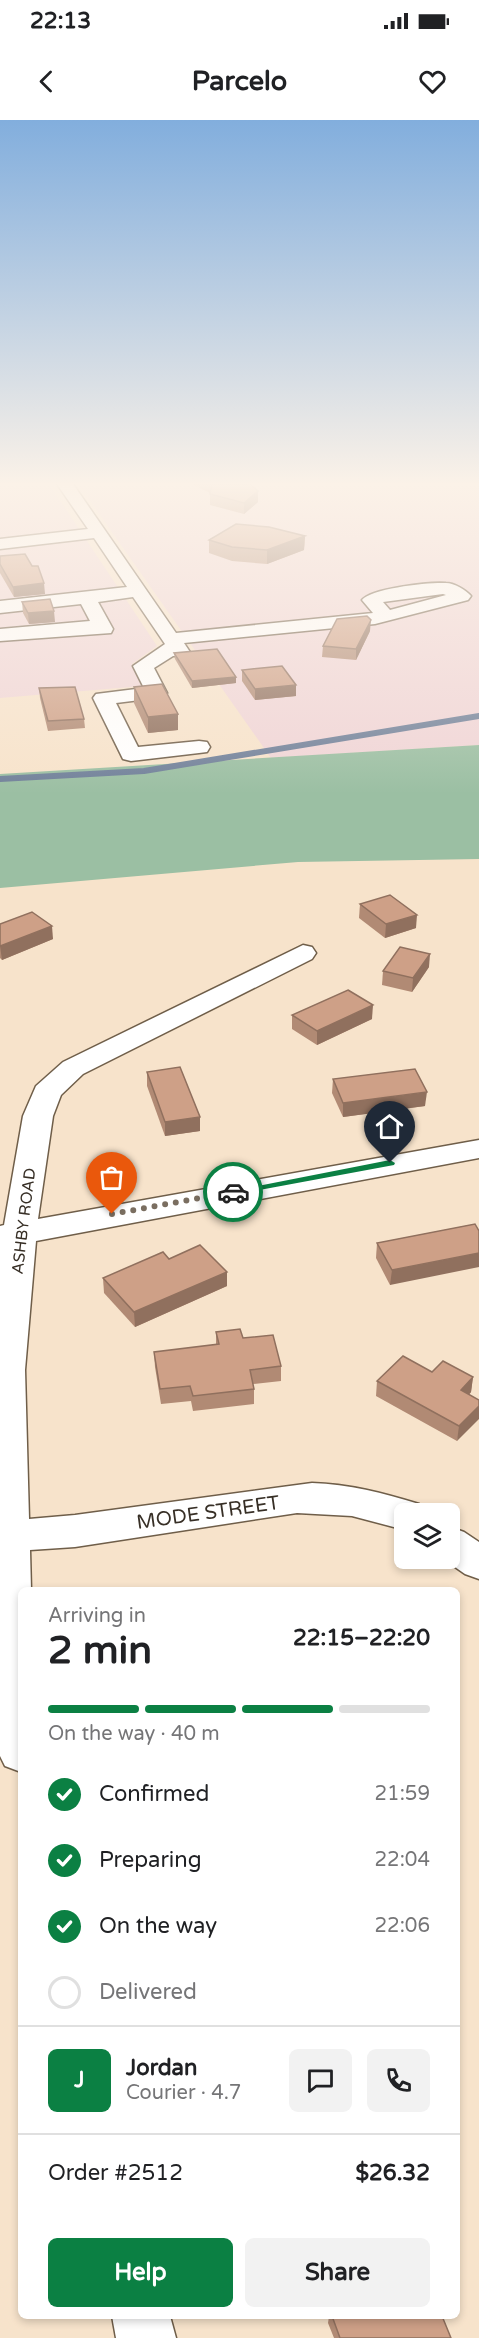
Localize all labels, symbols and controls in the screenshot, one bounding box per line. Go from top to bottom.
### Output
text: 22:13 [30,8,91,34]
icon: back [30,65,63,98]
text: Parcelo [192,65,287,98]
icon: heart [416,65,449,98]
pin [364,1101,415,1163]
icon: home [373,1110,406,1143]
pin [86,1152,137,1214]
icon: bag [95,1161,128,1194]
courier [203,1162,263,1222]
street label: ASHBY ROAD [8,1167,40,1275]
icon: car [217,1176,250,1209]
street label: MODE STREET [135,1491,281,1535]
map controls [394,1503,460,1569]
button: layers [394,1503,460,1569]
text: Arriving in [48,1604,146,1628]
text: 22:15–22:20 [293,1625,430,1651]
text: 2 min [48,1627,152,1674]
text: On the way · 40 m [48,1722,220,1746]
icon: check [48,1778,81,1811]
text: Confirmed [99,1781,209,1807]
text: 21:59 [375,1782,430,1806]
icon: check [48,1844,81,1877]
text: Preparing [99,1847,202,1873]
text: 22:04 [375,1848,430,1872]
icon: check [48,1910,81,1943]
text: On the way [99,1913,217,1939]
text: 22:06 [375,1914,430,1938]
text: Delivered [99,1979,197,2005]
button: chat [289,2049,352,2112]
button: phone [367,2049,430,2112]
text: Jordan [126,2055,197,2081]
text: J [74,2067,85,2093]
text: Courier · 4.7 [126,2081,241,2105]
text: Order #2512 [48,2160,183,2186]
text: $26.32 [355,2160,430,2186]
button: Help [48,2238,233,2307]
button: Share [245,2238,430,2307]

